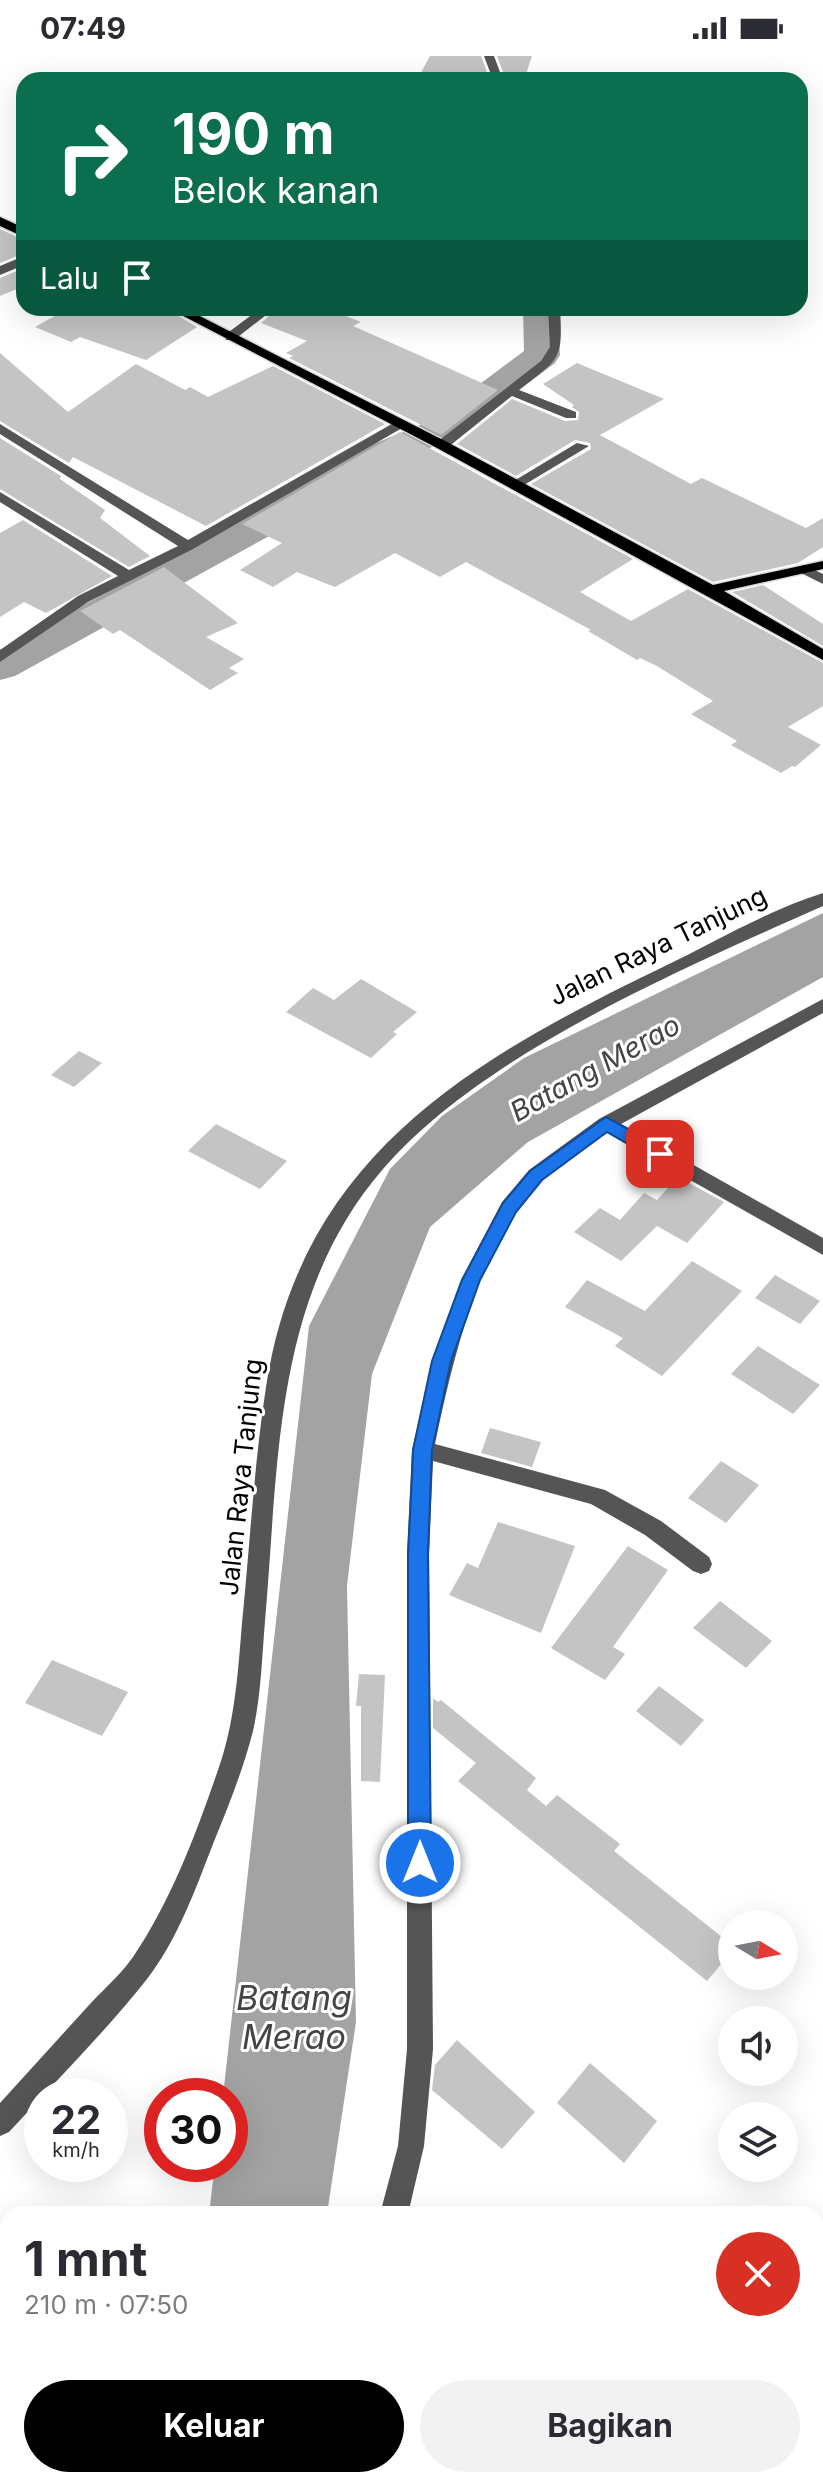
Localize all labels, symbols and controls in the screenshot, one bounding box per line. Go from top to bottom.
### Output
text: 07:49 [40,10,126,46]
text: 190 m [172,100,335,168]
icon: right [40,104,144,208]
text: Belok kanan [172,168,379,212]
icon: arrive [115,256,159,300]
text: Lalu [40,260,99,296]
street label: Jalan Raya Tanjung [544,879,772,1012]
water label: Batang Merao [504,1007,686,1129]
pin [626,1120,694,1188]
icon: arrive [638,1132,682,1176]
street label: Jalan Raya Tanjung [213,1357,268,1597]
position arrow [378,1821,462,1905]
north arrow [718,1910,798,1990]
map controls [718,1910,798,2182]
water label: Batang Merao [236,1977,352,2057]
button: sound [718,2006,798,2086]
speed limit sign: 30 [144,2078,248,2182]
text: 22 [51,2095,101,2144]
button: layers [718,2102,798,2182]
text: km/h [52,2138,100,2162]
text: 1 mnt [24,2229,147,2288]
button: close [716,2232,800,2316]
text: 210 m · 07:50 [24,2289,188,2320]
button: Keluar [24,2380,404,2472]
button: Bagikan [420,2380,800,2472]

